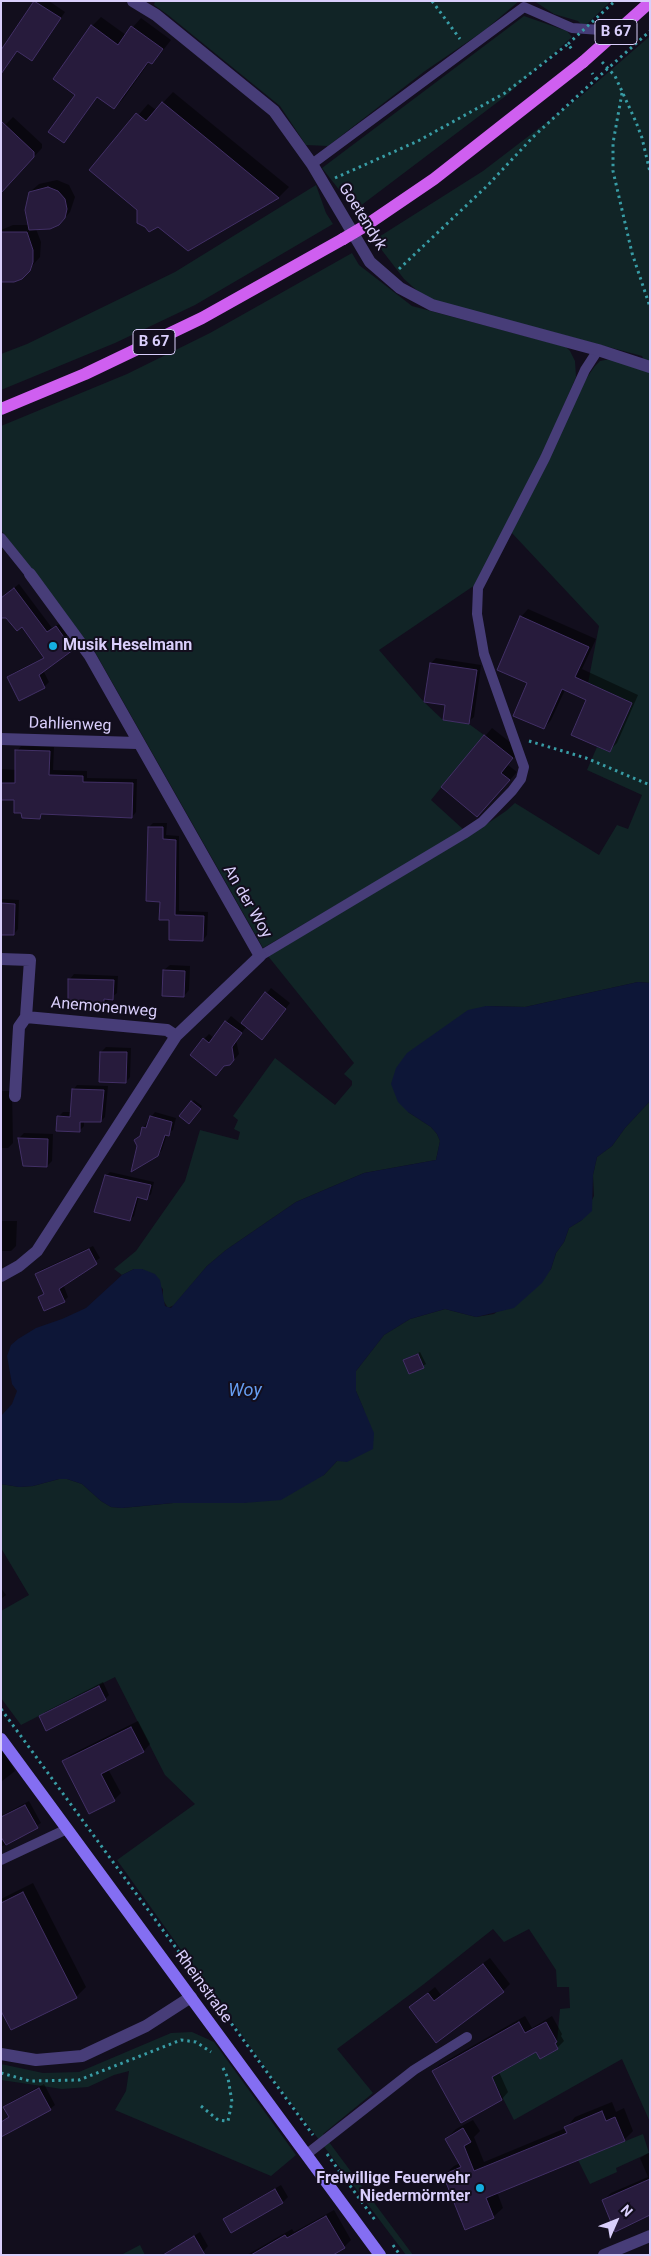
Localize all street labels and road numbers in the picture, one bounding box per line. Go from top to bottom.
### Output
road number: B 67 [595,20,637,44]
street label: Goetendyk [334,180,390,254]
road number: B 67 [133,330,175,354]
street label: Dahlienweg [28,714,112,736]
street label: An der Woy [219,862,275,942]
street label: Anemonenweg [50,994,158,1022]
street label: Rheinstraße [170,1947,236,2027]

